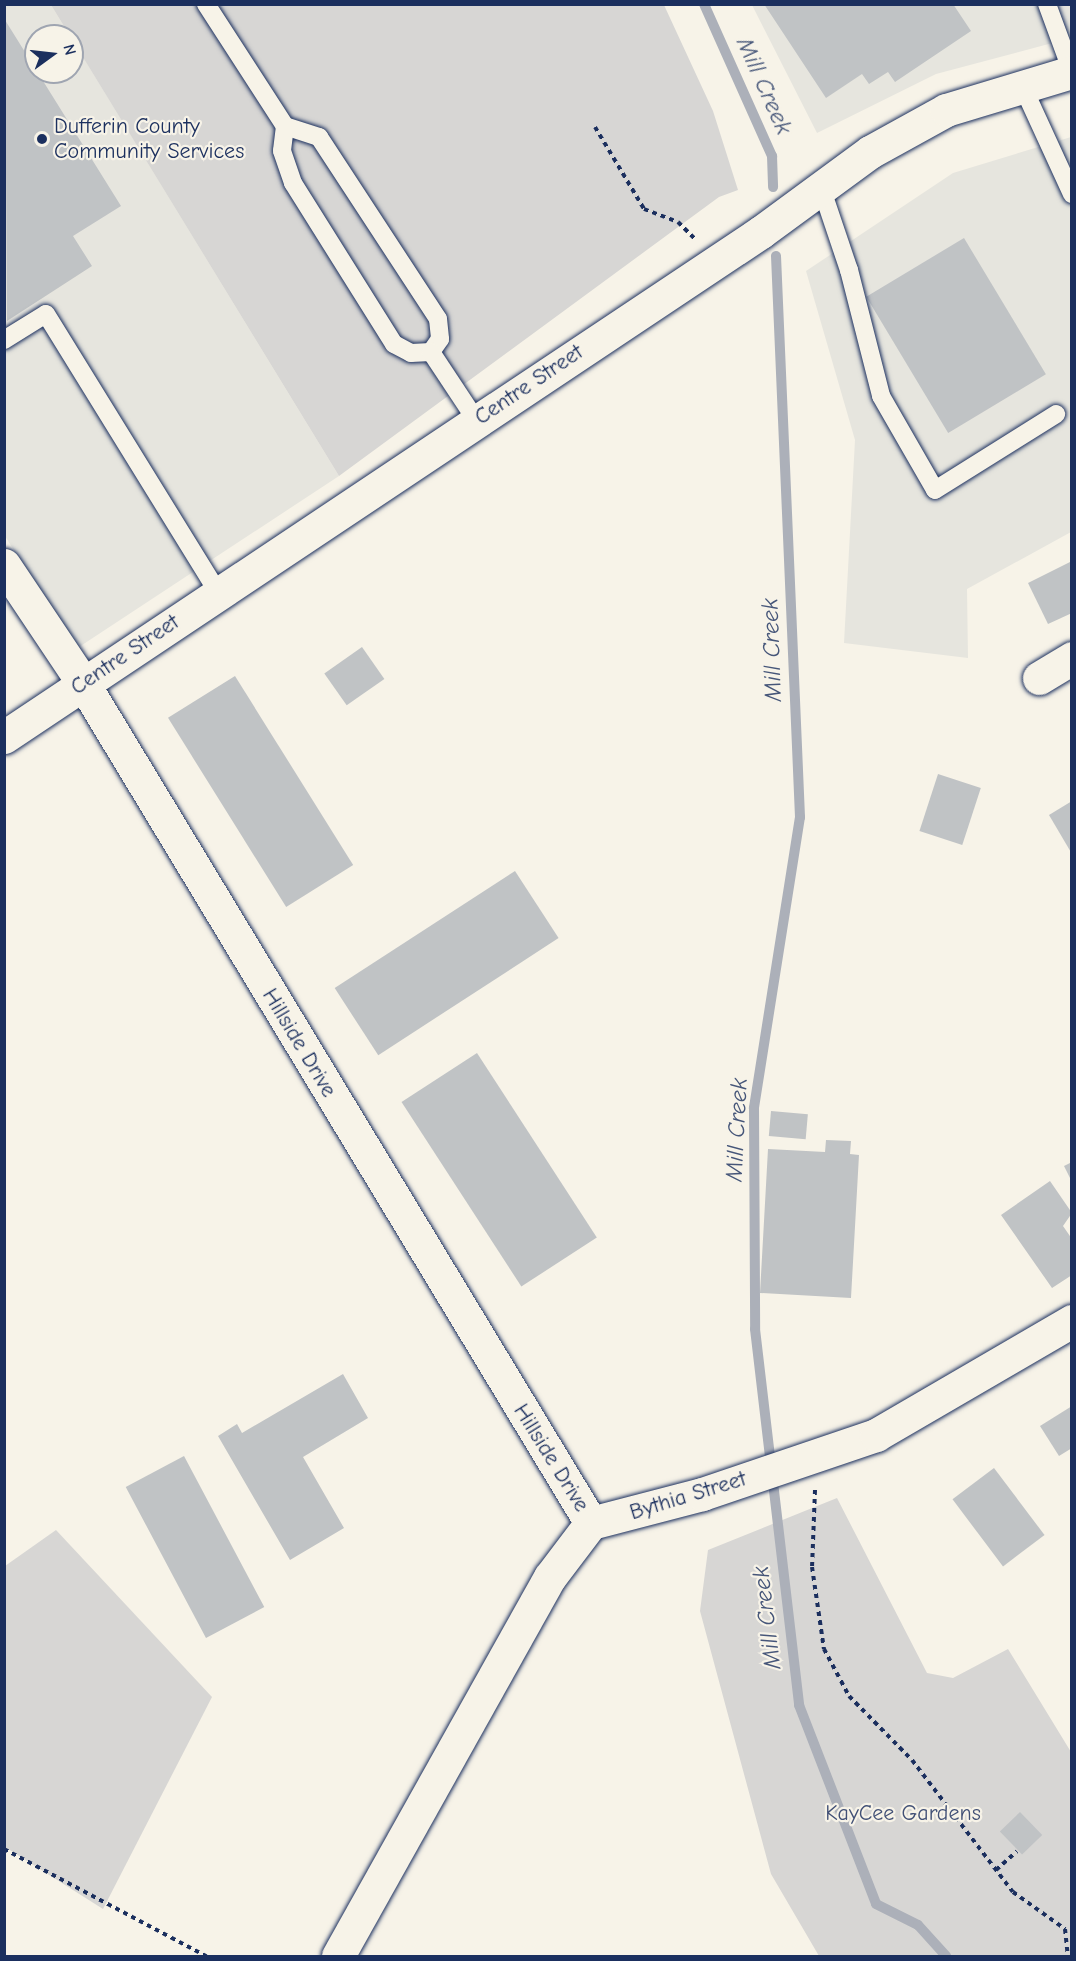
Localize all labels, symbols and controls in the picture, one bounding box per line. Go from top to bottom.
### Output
north arrow [24,24,84,84]
water label: Mill Creek [730,33,798,139]
text: N [59,42,79,57]
place label: Dufferin County Community Services [54,113,244,164]
marker: Dufferin County Community Services [35,132,49,146]
street label: Centre Street [470,339,588,431]
water label: Mill Creek [756,598,788,702]
street label: Centre Street [66,609,184,701]
street label: Hillside Drive [256,984,342,1102]
water label: Mill Creek [720,1078,754,1182]
street label: Hillside Drive [507,1399,595,1517]
street label: Bythia Street [627,1466,749,1526]
water label: Mill Creek [746,1565,788,1671]
park label: KayCee Gardens [825,1801,981,1827]

